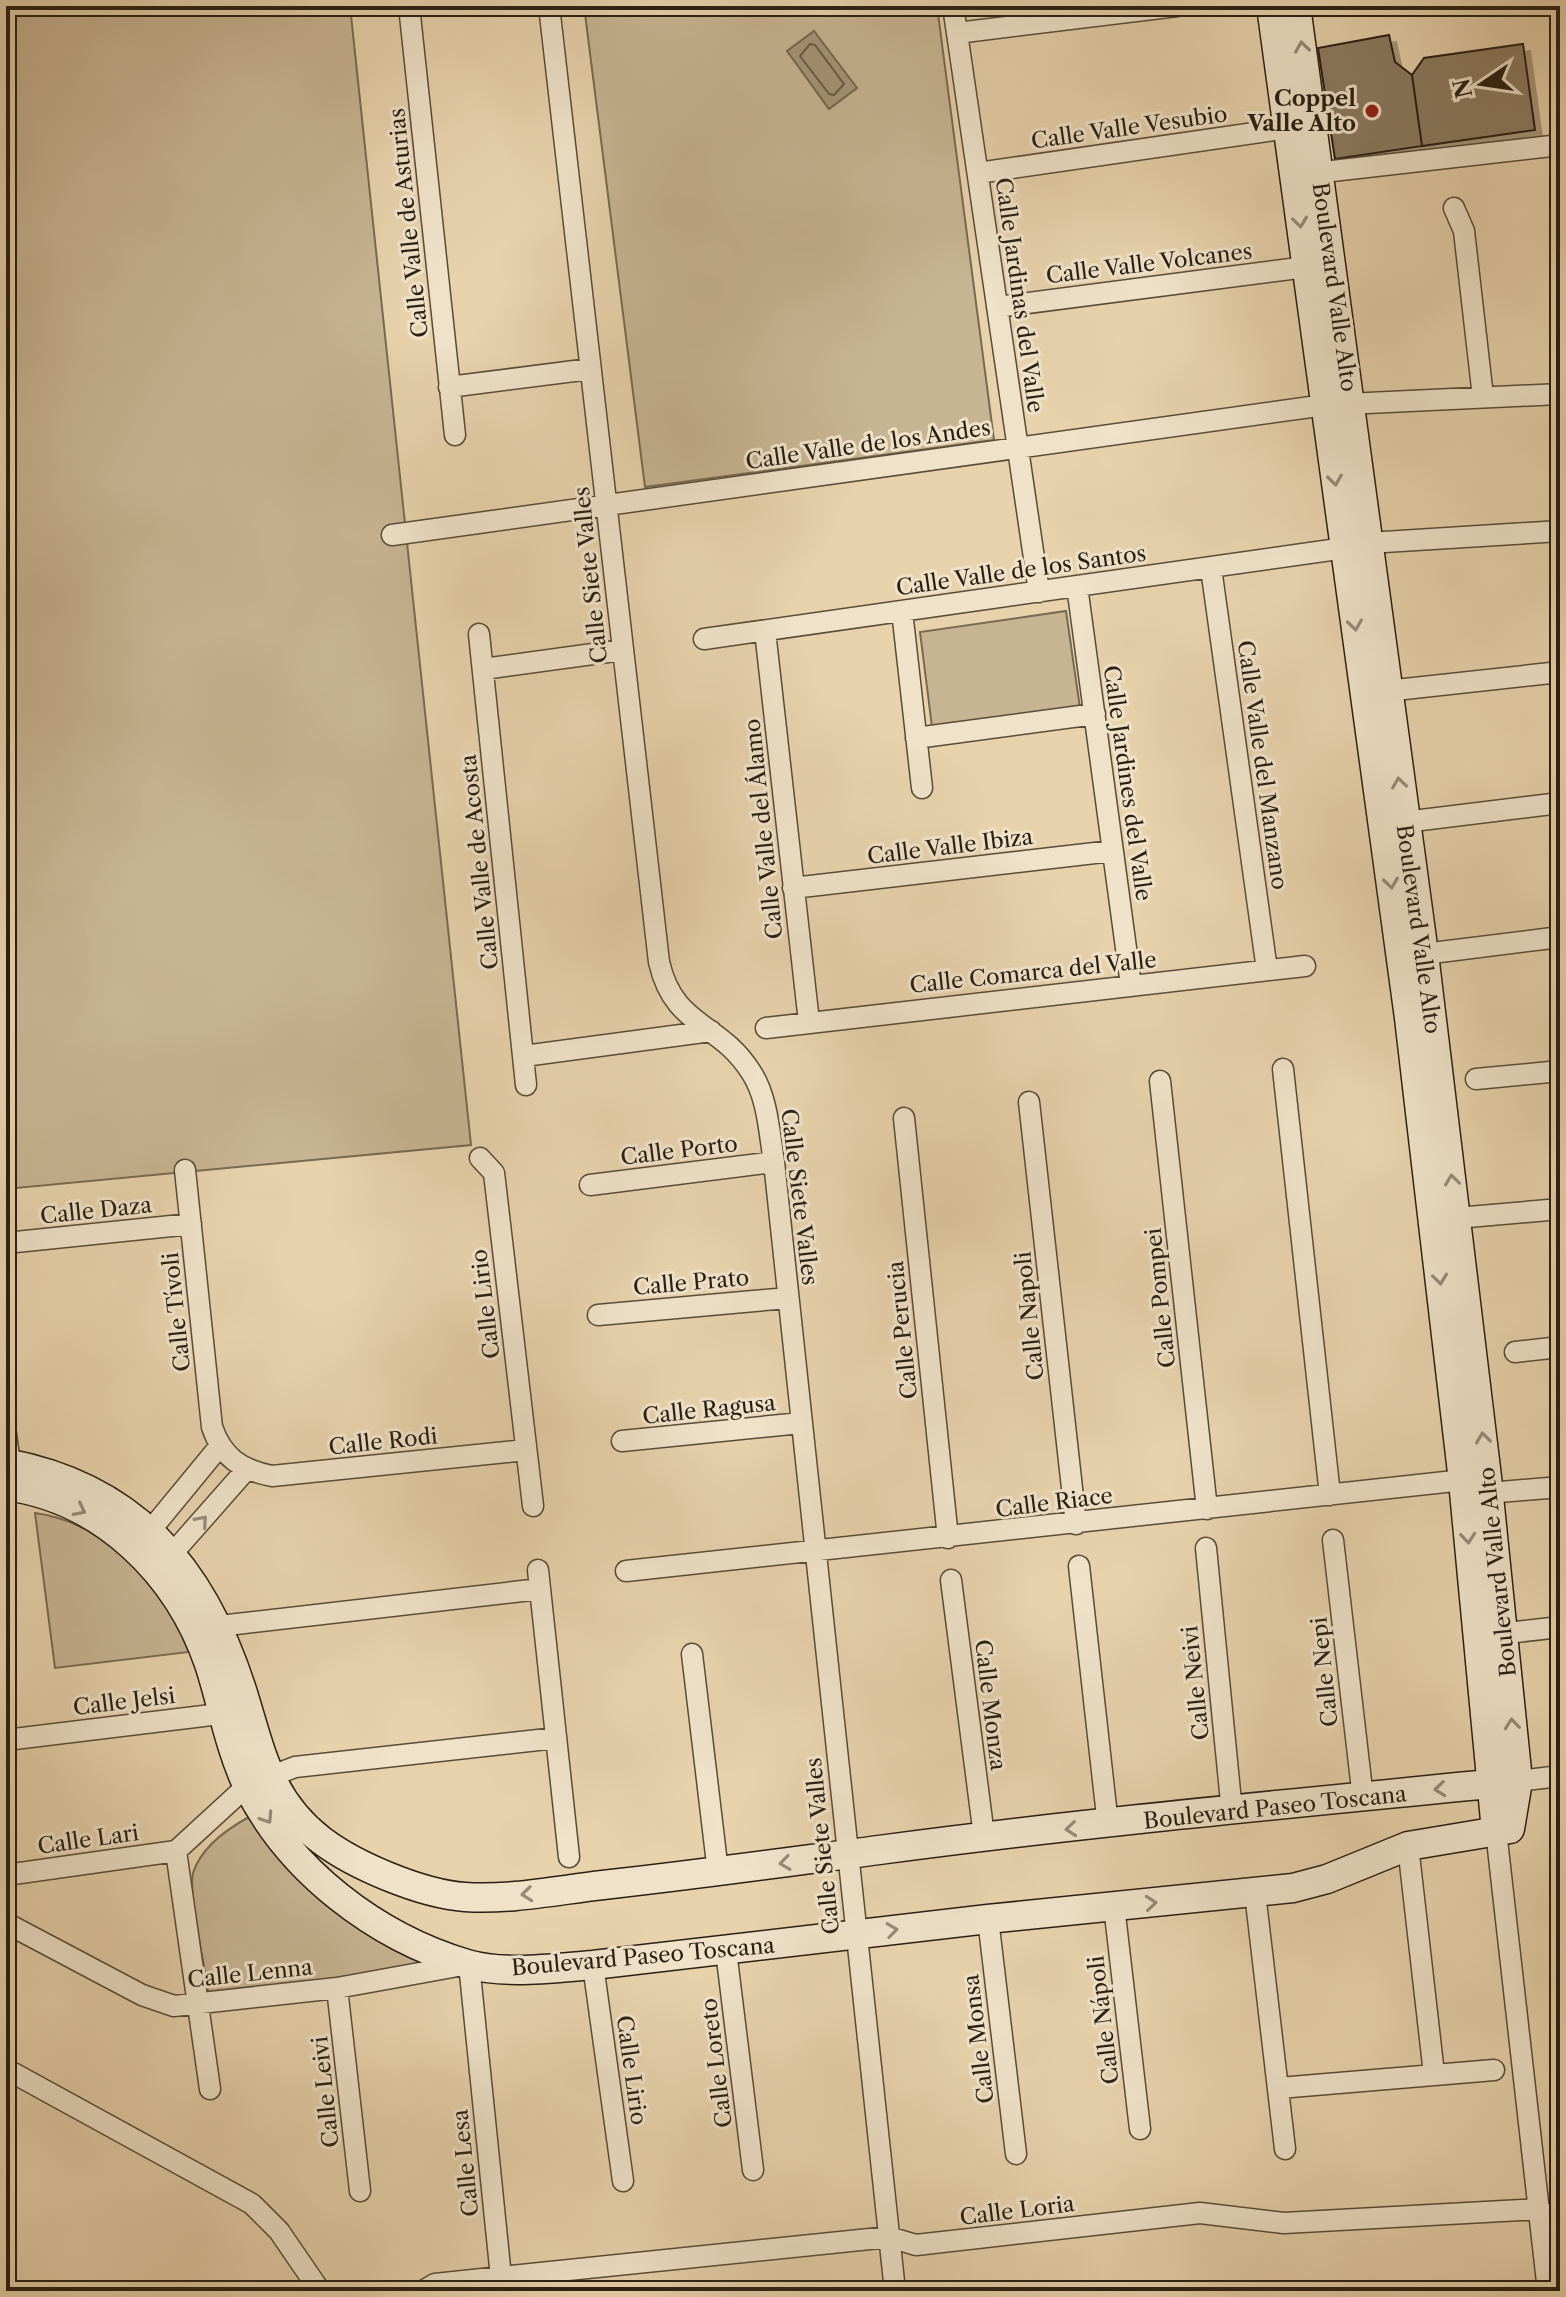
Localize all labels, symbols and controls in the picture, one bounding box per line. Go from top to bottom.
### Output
one-way arrow [1294,41,1311,54]
north arrow [1442,44,1522,124]
text: N [1448,76,1478,101]
place label: Coppel Valle Alto [1246,85,1356,137]
street label: Calle Valle Vesubio [1029,100,1229,155]
marker: Coppel Valle Alto [1363,102,1381,120]
street label: Calle Valle de Asturias [383,107,434,339]
street label: Calle Jardinas del Valle [990,176,1049,414]
street label: Boulevard Valle Alto [1306,181,1363,393]
one-way arrow [1292,216,1309,229]
street label: Calle Valle Volcanes [1044,237,1254,290]
street label: Calle Valle de los Andes [744,414,992,475]
one-way arrow [1327,474,1344,487]
street label: Calle Siete Valles [568,485,613,665]
street label: Calle Valle de los Santos [894,540,1148,601]
one-way arrow [1346,618,1363,632]
street label: Calle Valle del Manzano [1232,639,1293,891]
street label: Calle Jardines del Valle [1098,664,1157,903]
street label: Calle Valle del Álamo [738,717,788,941]
street label: Calle Valle de Acosta [455,753,504,971]
one-way arrow [1391,776,1408,790]
street label: Calle Valle Ibiza [866,823,1035,870]
street label: Boulevard Valle Alto [1390,823,1447,1035]
one-way arrow [1382,876,1399,889]
street label: Calle Comarca del Valle [908,946,1158,999]
street label: Calle Siete Valles [775,1107,824,1287]
street label: Calle Porto [619,1130,739,1171]
one-way arrow [1444,1173,1461,1187]
street label: Calle Daza [39,1191,154,1230]
street label: Calle Pompei [1140,1226,1181,1369]
street label: Calle Lirio [465,1248,506,1360]
street label: Calle Napoli [1009,1250,1050,1382]
street label: Calle Tívoli [157,1251,196,1373]
street label: Calle Perucia [882,1259,923,1400]
street label: Calle Prato [632,1264,750,1301]
one-way arrow [1431,1273,1448,1286]
street label: Calle Ragusa [641,1389,777,1430]
street label: Calle Rodi [327,1422,439,1461]
one-way arrow [1474,1431,1491,1444]
street label: Boulevard Valle Alto [1473,1466,1522,1678]
street label: Calle Riace [994,1482,1114,1523]
one-way arrow [71,1500,86,1516]
one-way arrow [192,1515,206,1530]
one-way arrow [1460,1532,1477,1545]
street label: Calle Nepi [1305,1616,1344,1728]
street label: Calle Neivi [1176,1624,1215,1741]
street label: Calle Monza [969,1638,1012,1772]
street label: Calle Jelsi [72,1682,177,1721]
one-way arrow [1504,1717,1521,1730]
street label: Calle Siete Valles [800,1756,845,1936]
street label: Boulevard Paseo Toscana [1142,1780,1408,1835]
one-way arrow [1434,1780,1447,1797]
one-way arrow [258,1809,273,1824]
street label: Calle Lari [36,1819,141,1860]
one-way arrow [1064,1820,1077,1837]
one-way arrow [778,1854,792,1871]
one-way arrow [520,1885,533,1902]
one-way arrow [1145,1894,1158,1911]
one-way arrow [886,1922,899,1939]
street label: Boulevard Paseo Toscana [510,1931,776,1981]
street label: Calle Lenna [186,1953,314,1993]
street label: Calle Nápoli [1082,1954,1125,2086]
street label: Calle Monsa [957,1972,1000,2105]
street label: Calle Loreto [695,1997,738,2129]
street label: Calle Lirio [610,2014,653,2127]
street label: Calle Leivi [306,2035,345,2149]
street label: Calle Lesa [446,2108,485,2218]
street label: Calle Loria [958,2190,1076,2231]

